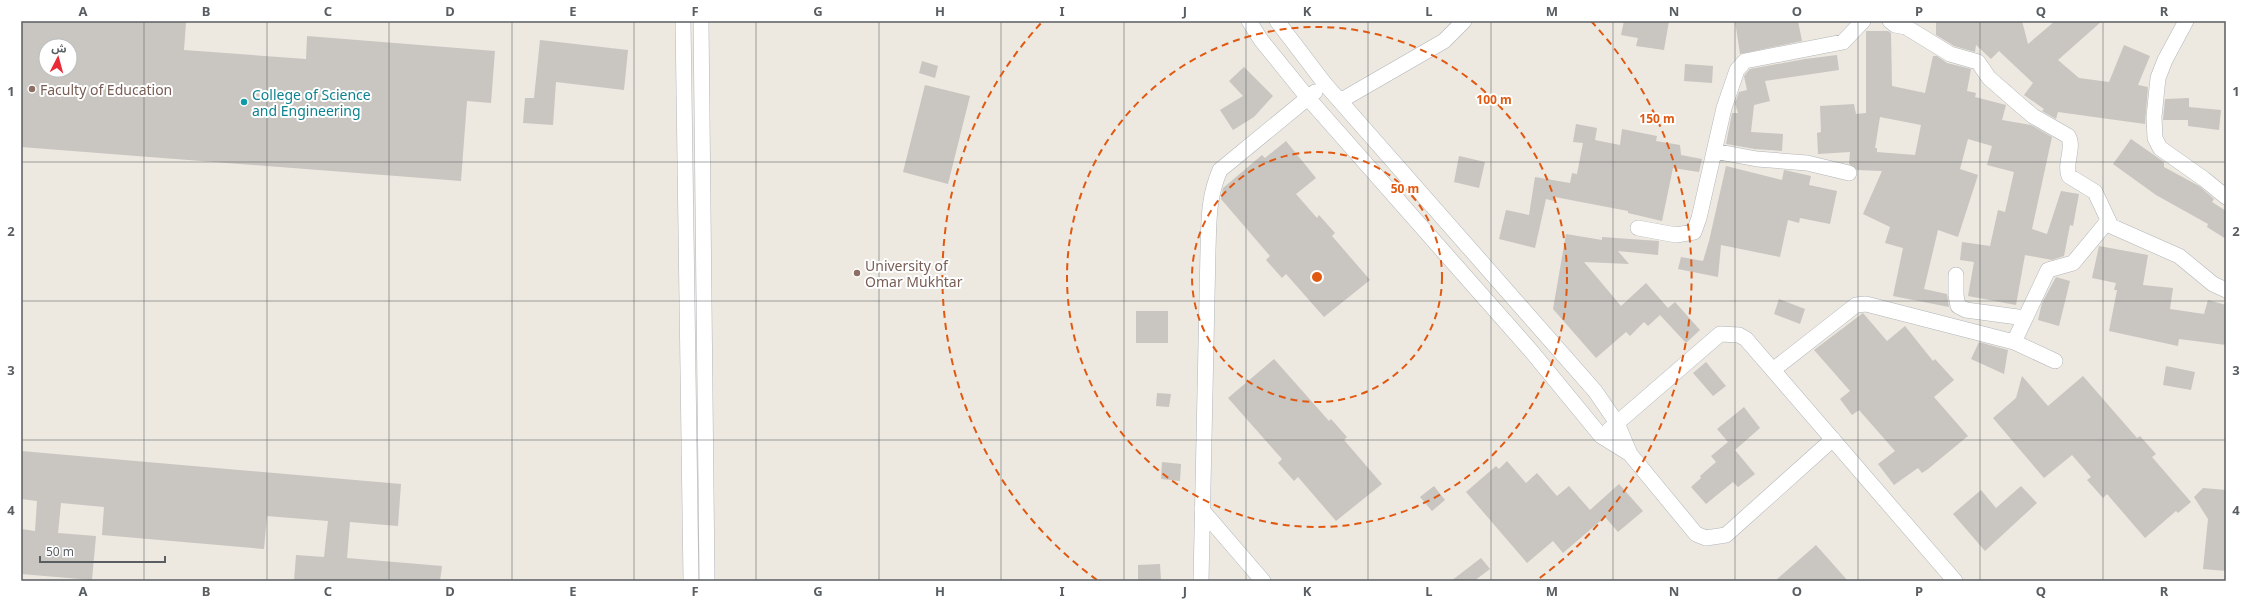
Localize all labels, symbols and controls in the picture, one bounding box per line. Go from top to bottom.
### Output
text: A [79,2,88,20]
text: B [202,2,210,20]
text: C [324,2,332,20]
text: D [445,2,455,20]
text: E [569,2,577,20]
text: F [691,2,699,20]
text: G [813,2,823,20]
text: H [935,2,945,20]
text: I [1059,2,1065,20]
text: J [1182,2,1187,20]
text: K [1303,2,1312,20]
text: L [1425,2,1433,20]
text: M [1546,2,1558,20]
text: N [1669,2,1679,20]
text: O [1792,2,1802,20]
text: P [1915,2,1923,20]
text: Q [2036,2,2046,20]
text: R [2160,2,2169,20]
north arrow [38,38,78,78]
text: ش [51,39,67,56]
place label: Faculty of Education [40,80,172,99]
text: 1 [7,82,15,100]
text: 1 [2232,82,2240,100]
marker: Faculty of Education [27,84,37,94]
place label: College of Science and Engineering [252,85,371,120]
text: 100 m [1476,91,1512,108]
marker: College of Science and Engineering [239,97,249,107]
text: 150 m [1639,110,1675,127]
text: 50 m [1391,180,1419,197]
text: 2 [7,222,15,240]
text: 2 [2232,222,2240,240]
place label: University of Omar Mukhtar [865,256,963,291]
marker: University of Omar Mukhtar [852,268,862,278]
centre of rings [1310,270,1324,284]
text: 3 [7,361,15,379]
text: 3 [2232,361,2240,379]
text: 4 [7,501,15,519]
text: 4 [2232,501,2240,519]
scale bar [40,538,165,564]
text: 50 m [46,543,74,560]
text: A [79,582,88,600]
text: B [202,582,210,600]
text: C [324,582,332,600]
text: D [445,582,455,600]
text: E [569,582,577,600]
text: F [691,582,699,600]
text: G [813,582,823,600]
text: H [935,582,945,600]
text: I [1059,582,1065,600]
text: J [1182,582,1187,600]
text: K [1303,582,1312,600]
text: L [1425,582,1433,600]
text: M [1546,582,1558,600]
text: N [1669,582,1679,600]
text: O [1792,582,1802,600]
text: P [1915,582,1923,600]
text: Q [2036,582,2046,600]
text: R [2160,582,2169,600]

